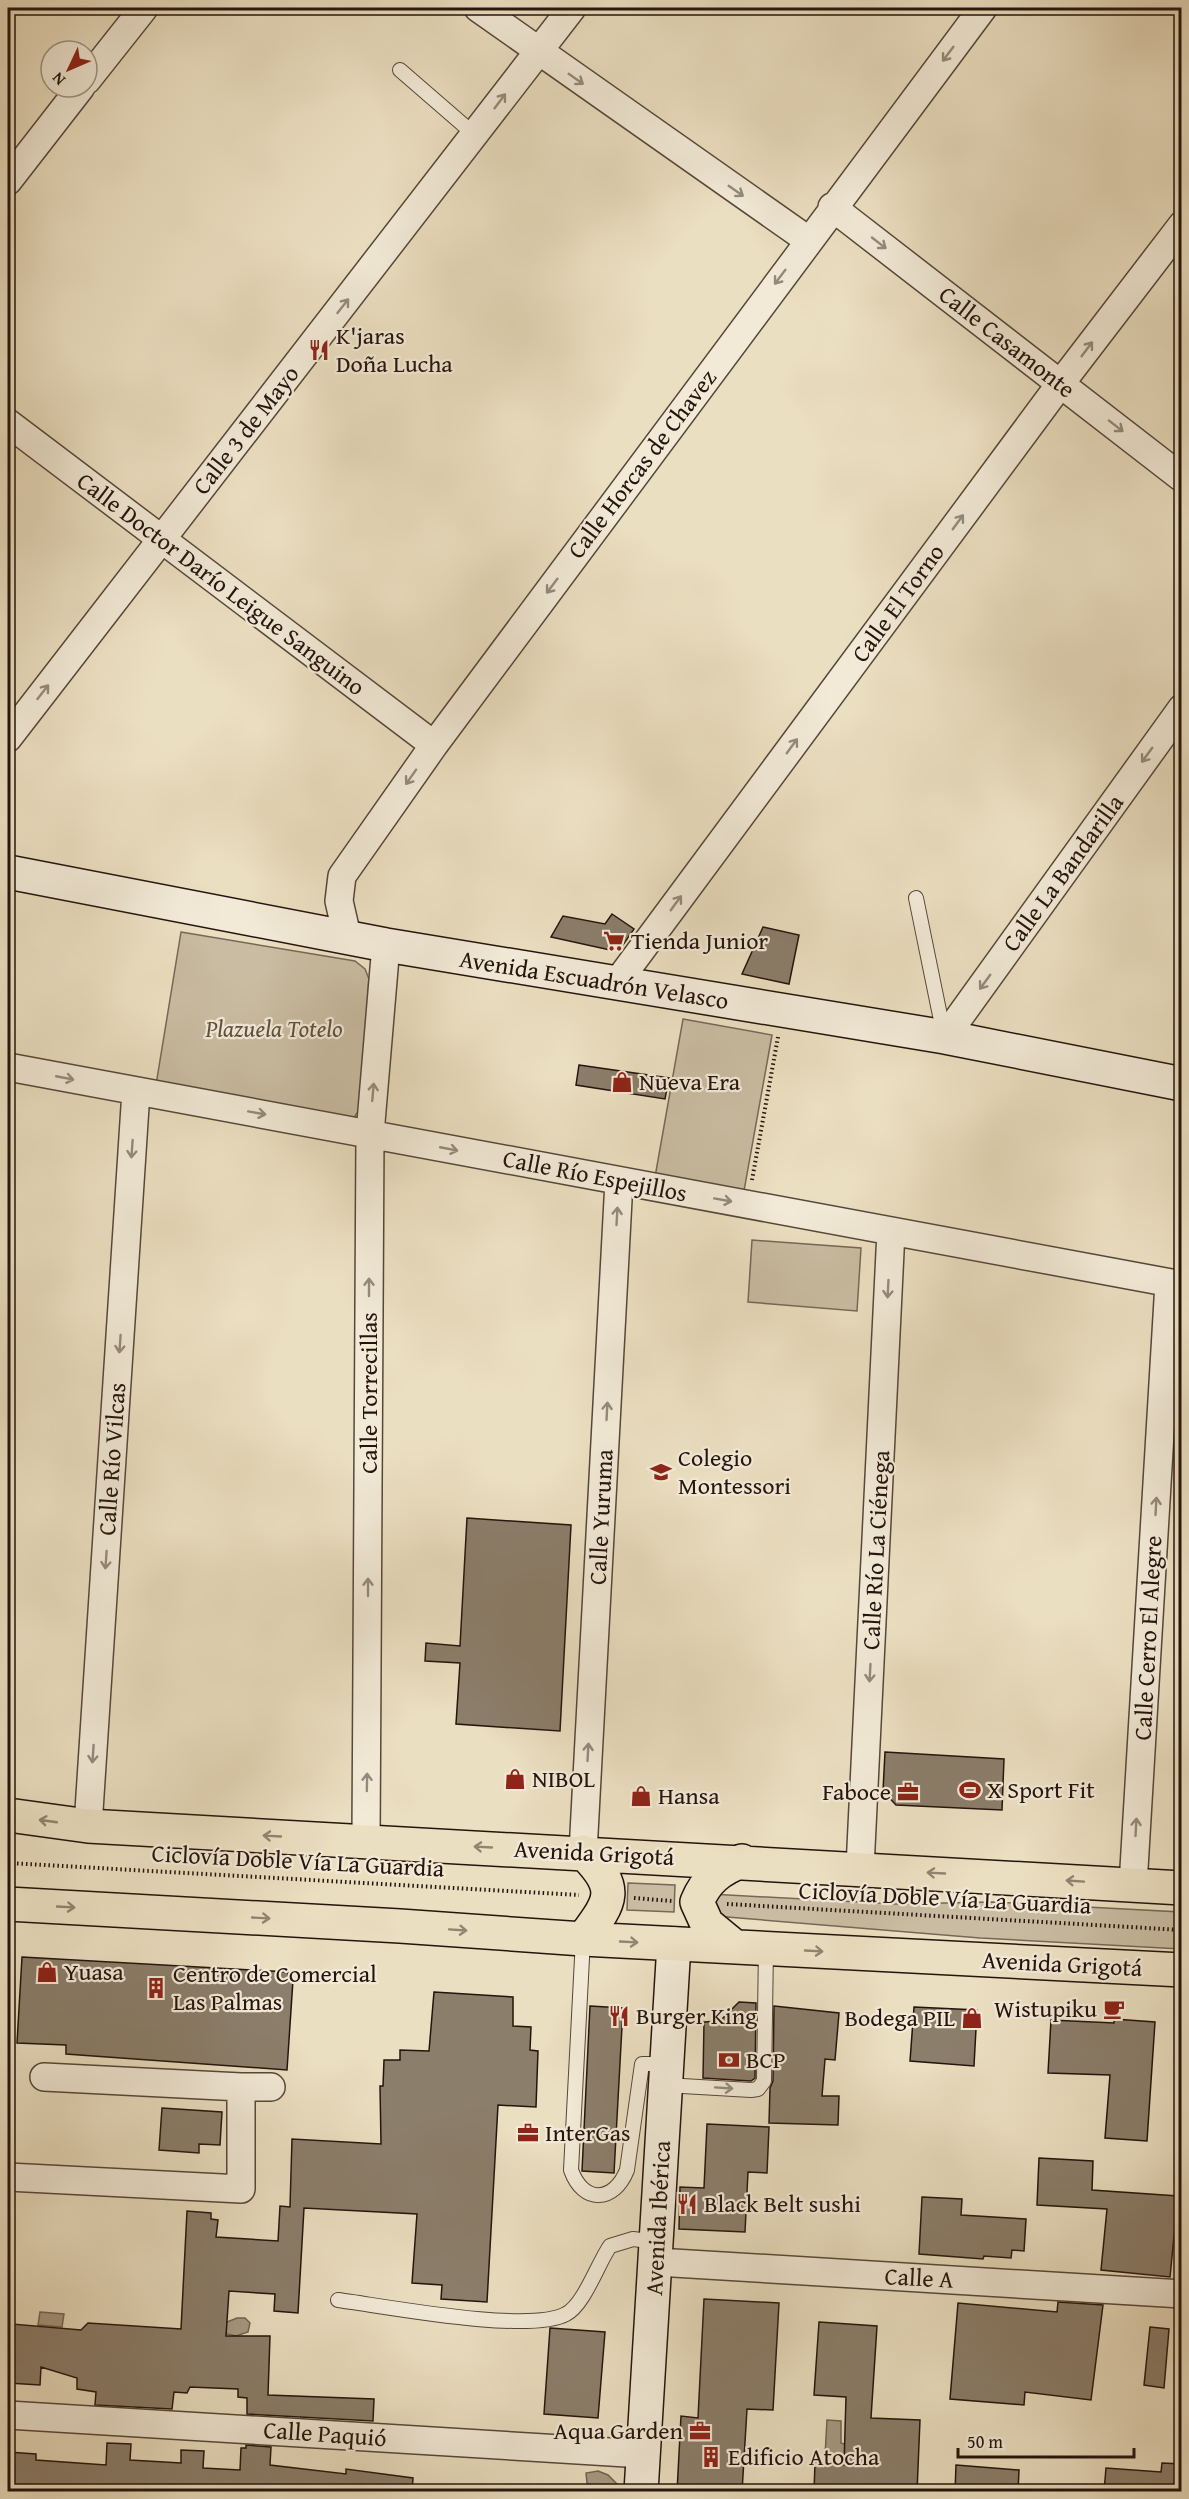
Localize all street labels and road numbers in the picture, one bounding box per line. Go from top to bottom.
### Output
street label: Calle Casamonte [932,277,1083,406]
street label: Calle 3 de Mayo [184,358,307,502]
street label: Calle Horcas de Chavez [559,362,724,566]
street label: Calle Doctor Darío Leigue Sanguino [70,463,373,704]
street label: Calle El Torno [843,536,953,669]
street label: Calle La Bandarilla [994,786,1132,959]
street label: Avenida Escuadrón Velasco [457,941,731,1018]
street label: Calle Río Espejillos [500,1141,690,1211]
street label: Calle Torrecillas [351,1312,386,1474]
street label: Calle Río Vilcas [89,1381,134,1537]
street label: Calle Yuruma [579,1448,622,1586]
street label: Calle Río La Ciénega [853,1449,898,1651]
street label: Calle Cerro El Alegre [1125,1535,1170,1741]
street label: Avenida Grigotá [513,1831,676,1874]
street label: Ciclovía Doble Vía La Guardia [151,1835,446,1886]
street label: Ciclovía Doble Vía La Guardia [798,1872,1093,1923]
street label: Avenida Grigotá [981,1942,1144,1985]
street label: Avenida Ibérica [636,2139,679,2296]
street label: Calle A [884,2258,955,2297]
street label: Calle Paquió [262,2412,388,2455]

